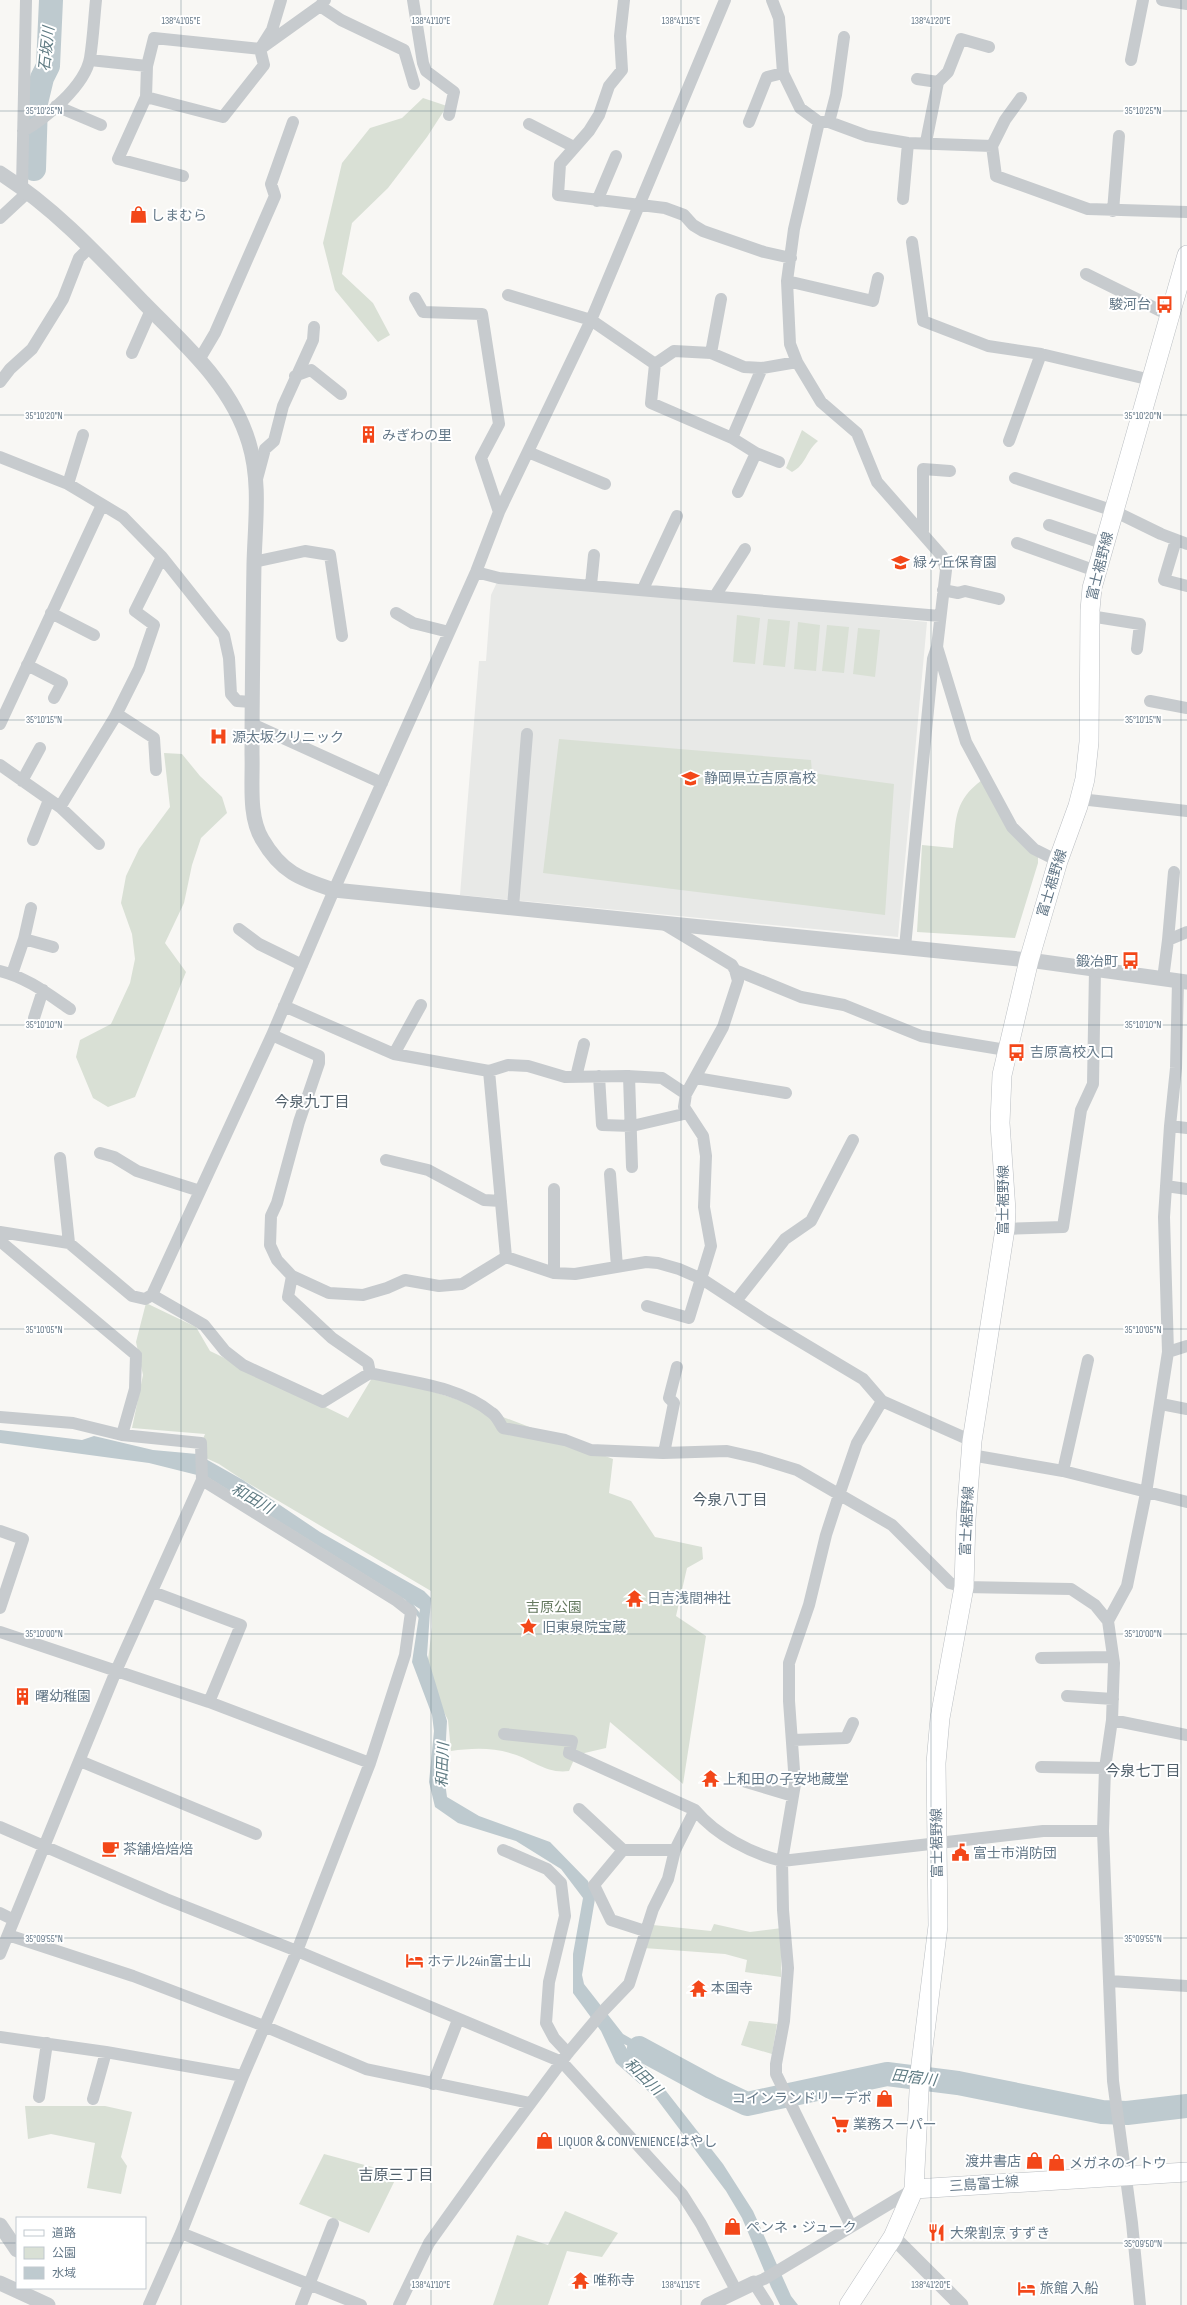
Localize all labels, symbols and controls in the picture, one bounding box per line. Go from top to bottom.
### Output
text: 138°41'05"E [161,15,201,27]
text: 138°41'10"E [412,15,450,27]
text: 138°41'15"E [662,15,700,27]
text: 138°41'20"E [911,15,951,27]
water label: 石坂川 [35,24,59,72]
text: 35°10'25"N [26,105,62,117]
text: 35°10'25"N [1125,105,1161,117]
shop icon: しまむら [128,205,148,225]
place label: しまむら [151,207,207,224]
bus stop icon: 駿河台 [1154,294,1174,314]
place label: 駿河台 [1109,296,1151,313]
text: 35°10'20"N [25,410,63,422]
text: 35°10'20"N [1124,410,1162,422]
building icon: みぎわの里 [359,425,379,445]
place label: みぎわの里 [382,427,452,444]
street label: 富士裾野線 [1083,530,1117,602]
school or university icon: 緑ヶ丘保育園 [890,552,910,572]
place label: 緑ヶ丘保育園 [913,554,997,571]
text: 35°10'15"N [26,714,62,726]
text: 35°10'15"N [1125,714,1161,726]
hospital icon: 源太坂クリニック [209,727,229,747]
place label: 源太坂クリニック [232,729,344,746]
school or university icon: 静岡県立吉原高校 [681,768,701,788]
place label: 静岡県立吉原高校 [704,770,816,787]
street label: 富士裾野線 [1034,847,1070,919]
bus stop icon: 鍛冶町 [1121,951,1141,971]
place label: 鍛冶町 [1076,953,1118,970]
text: 35°10'10"N [26,1019,62,1031]
text: 35°10'10"N [1125,1019,1161,1031]
bus stop icon: 吉原高校入口 [1007,1042,1027,1062]
place label: 吉原高校入口 [1030,1044,1114,1061]
district label: 今泉九丁目 [274,1093,350,1112]
street label: 富士裾野線 [995,1165,1012,1235]
text: 35°10'05"N [25,1324,63,1336]
text: 35°10'05"N [1124,1324,1162,1336]
water label: 和田川 [228,1480,278,1519]
street label: 富士裾野線 [957,1486,977,1556]
district label: 今泉八丁目 [692,1491,768,1510]
temple icon: 日吉浅間神社 [624,1588,644,1608]
place label: 日吉浅間神社 [647,1590,731,1607]
park label: 吉原公園 [526,1599,582,1616]
place icon: 旧東泉院宝蔵 [519,1617,539,1637]
place label: 旧東泉院宝蔵 [542,1619,626,1636]
text: 35°10'00"N [25,1628,63,1640]
text: 35°10'00"N [1124,1628,1162,1640]
building icon: 曙幼稚園 [12,1686,32,1706]
place label: 曙幼稚園 [35,1688,91,1705]
water label: 和田川 [433,1740,453,1788]
district label: 今泉七丁目 [1105,1762,1181,1781]
temple icon: 上和田の子安地蔵堂 [700,1769,720,1789]
place label: 上和田の子安地蔵堂 [723,1771,849,1788]
street label: 富士裾野線 [928,1808,946,1878]
cafe icon: 茶舗焙焙焙 [100,1839,120,1859]
place label: 茶舗焙焙焙 [123,1841,193,1858]
public building icon: 富士市消防団 [950,1843,970,1863]
place label: 富士市消防団 [973,1845,1057,1862]
text: 35°09'55"N [25,1933,63,1945]
text: 35°09'55"N [1124,1933,1162,1945]
hotel icon: ホテル24in富士山 [404,1951,424,1971]
place label: ホテル24in富士山 [427,1953,531,1970]
temple icon: 本国寺 [688,1978,708,1998]
place label: 本国寺 [711,1980,753,1997]
water label: 和田川 [620,2055,667,2101]
water label: 田宿川 [891,2066,939,2090]
shop icon: コインランドリーデポ [875,2088,895,2108]
place label: コインランドリーデポ [732,2090,872,2107]
supermarket icon: 業務スーパー [830,2114,850,2134]
place label: 業務スーパー [853,2116,937,2133]
shop icon: LIQUOR＆CONVENIENCEはやし [535,2131,555,2151]
place label: LIQUOR＆CONVENIENCEはやし [558,2133,717,2150]
shop icon: 渡井書店 [1024,2151,1044,2171]
place label: 渡井書店 [965,2153,1021,2170]
shop icon: メガネのイトウ [1046,2153,1066,2173]
place label: メガネのイトウ [1069,2155,1167,2172]
district label: 吉原三丁目 [358,2166,434,2185]
street label: 三島富士線 [948,2173,1020,2195]
legend [16,2217,146,2289]
shop icon: ペンネ・ジューク [723,2217,743,2237]
place label: ペンネ・ジューク [746,2219,857,2236]
restaurant icon: 大衆割烹 すずき [927,2223,947,2243]
place label: 大衆割烹 すずき [950,2225,1050,2242]
text: 道路 [52,2226,76,2241]
text: 35°09'50"N [1124,2238,1162,2250]
text: 公園 [52,2246,76,2261]
text: 水域 [52,2266,76,2281]
temple icon: 唯称寺 [570,2270,590,2290]
place label: 唯称寺 [593,2272,635,2289]
hotel icon: 旅館 入船 [1017,2278,1037,2298]
text: 138°41'10"E [412,2279,450,2291]
text: 138°41'15"E [662,2279,700,2291]
text: 138°41'20"E [911,2279,951,2291]
place label: 旅館 入船 [1040,2280,1098,2297]

